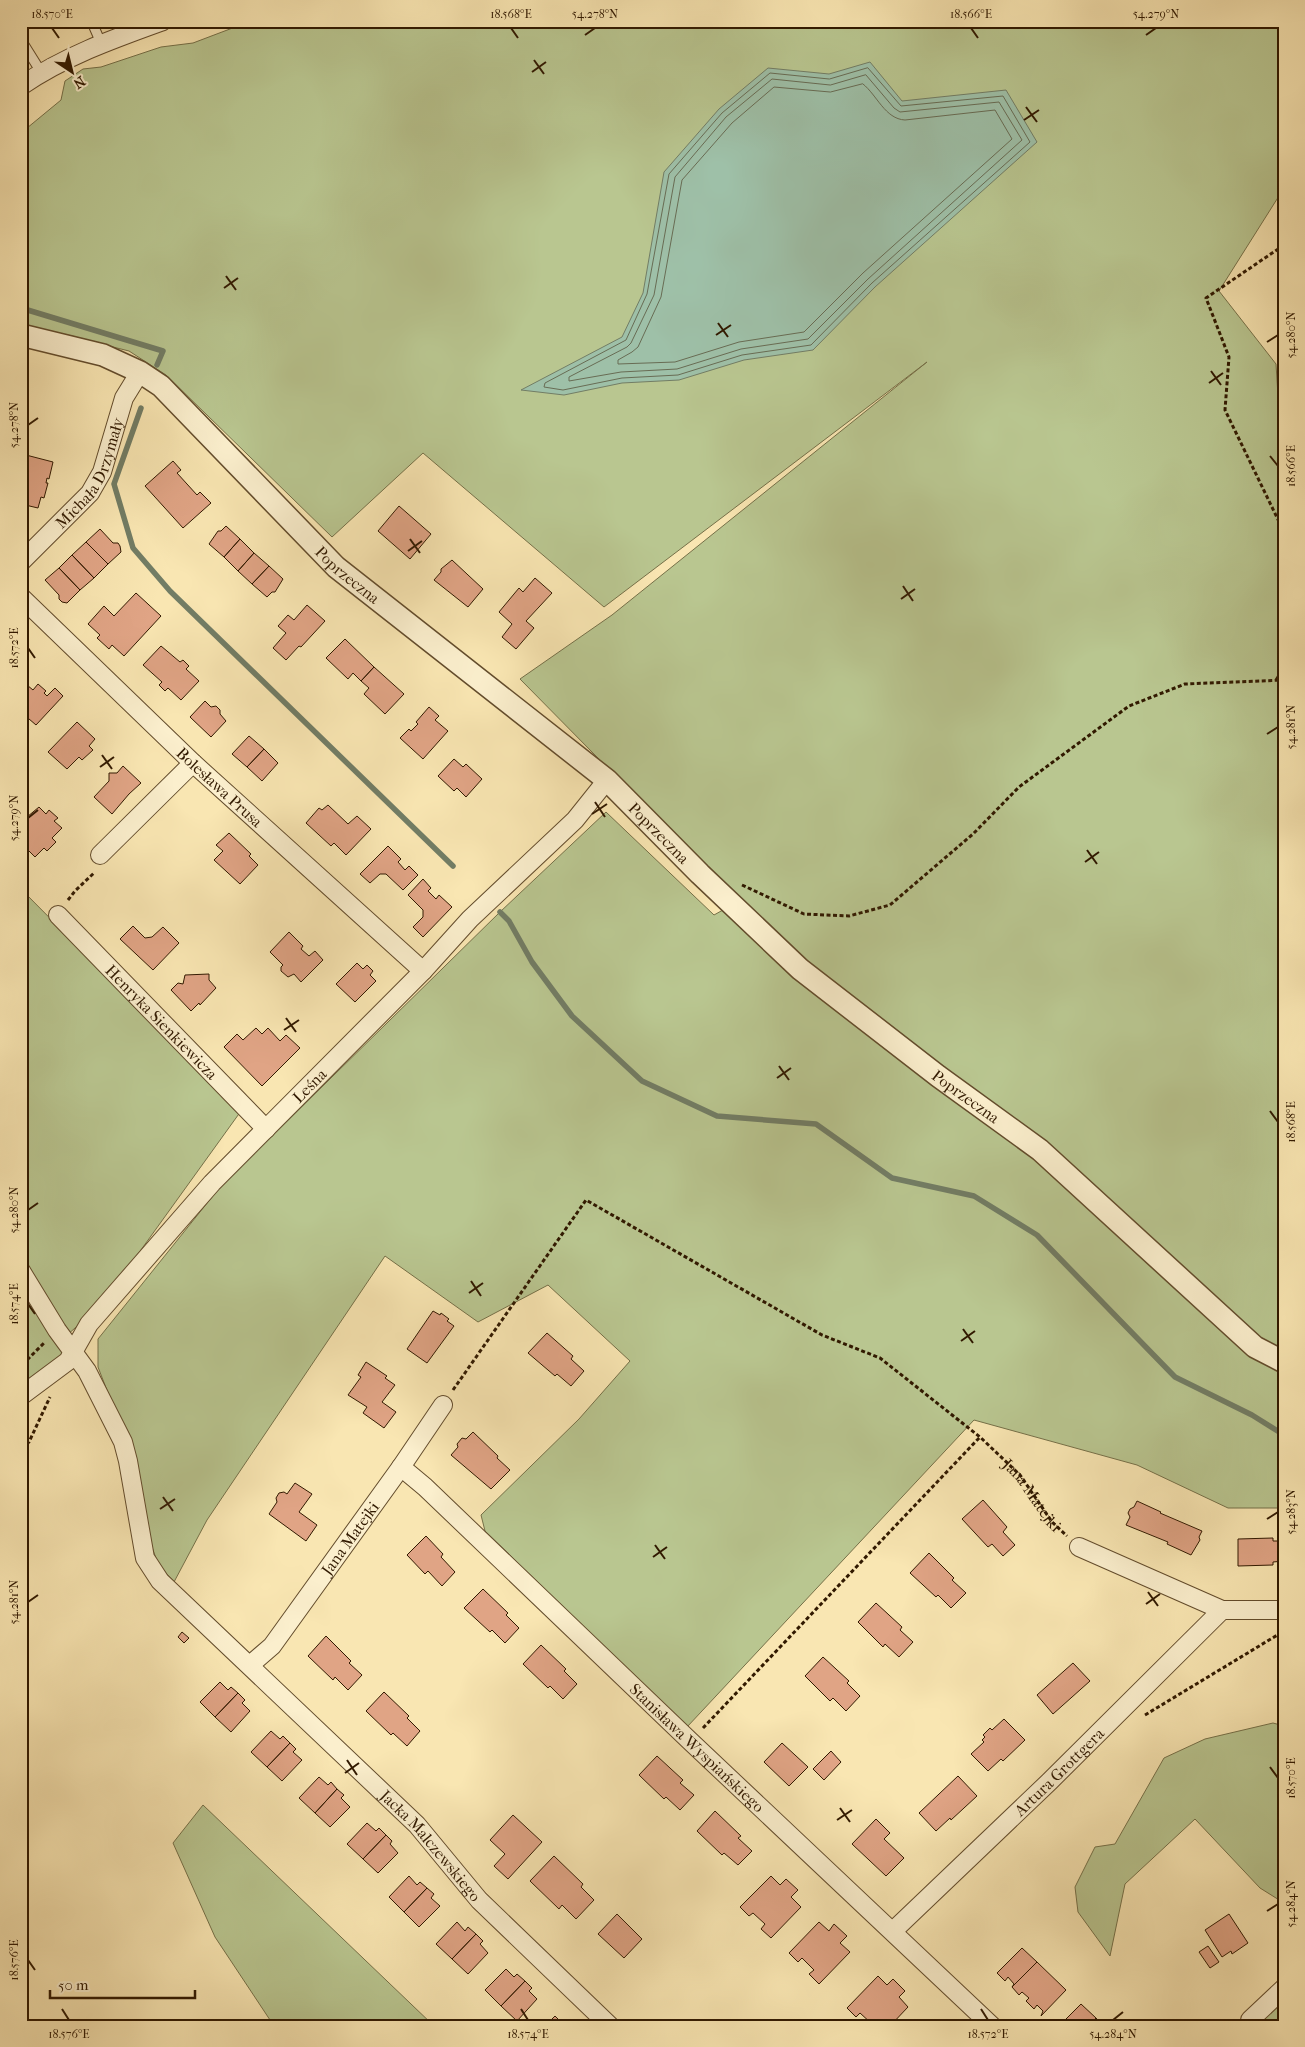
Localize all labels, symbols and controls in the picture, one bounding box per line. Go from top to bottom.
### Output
text: 18.570°E [31,7,73,21]
text: 18.568°E [490,7,532,21]
text: 54.278°N [572,7,618,21]
text: 18.566°E [950,7,992,21]
text: 54.279°N [1133,7,1179,21]
north arrow [48,48,98,98]
text: N [70,72,88,92]
text: 54.280°N [1284,311,1298,359]
text: 54.278°N [7,402,21,448]
street label: Michała Drzymały [51,415,128,532]
text: 18.566°E [1284,445,1298,487]
street label: Poprzeczna [311,542,384,608]
text: 18.572°E [7,628,21,668]
text: 54.281°N [1284,705,1298,749]
street label: Bolesława Prusa [173,743,267,832]
text: 54.279°N [7,795,21,841]
street label: Poprzeczna [624,798,694,868]
street label: Henryka Sienkiewicza [101,961,222,1084]
street label: Leśna [289,1064,331,1107]
street label: Poprzeczna [928,1066,1003,1128]
text: 18.568°E [1284,1101,1298,1143]
text: 54.280°N [7,1186,21,1234]
text: 18.574°E [7,1283,21,1325]
street label: Jana Matejki [997,1453,1065,1536]
text: 54.283°N [1284,1489,1298,1535]
street label: Jana Matejki [316,1498,383,1580]
text: 54.281°N [7,1580,21,1624]
street label: Stanisława Wyspiańskiego [626,1679,768,1816]
street label: Artura Grottgera [1010,1724,1108,1821]
text: 18.570°E [1284,1757,1298,1799]
street label: Jacka Malczewskiego [375,1785,485,1905]
text: 54.284°N [1284,1880,1298,1928]
text: 18.576°E [7,1939,21,1981]
scale bar [50,1967,195,1999]
text: 50 m [58,1976,89,1994]
text: 18.576°E [48,2027,90,2041]
text: 18.574°E [507,2027,549,2041]
text: 18.572°E [968,2027,1008,2041]
text: 54.284°N [1089,2027,1137,2041]

